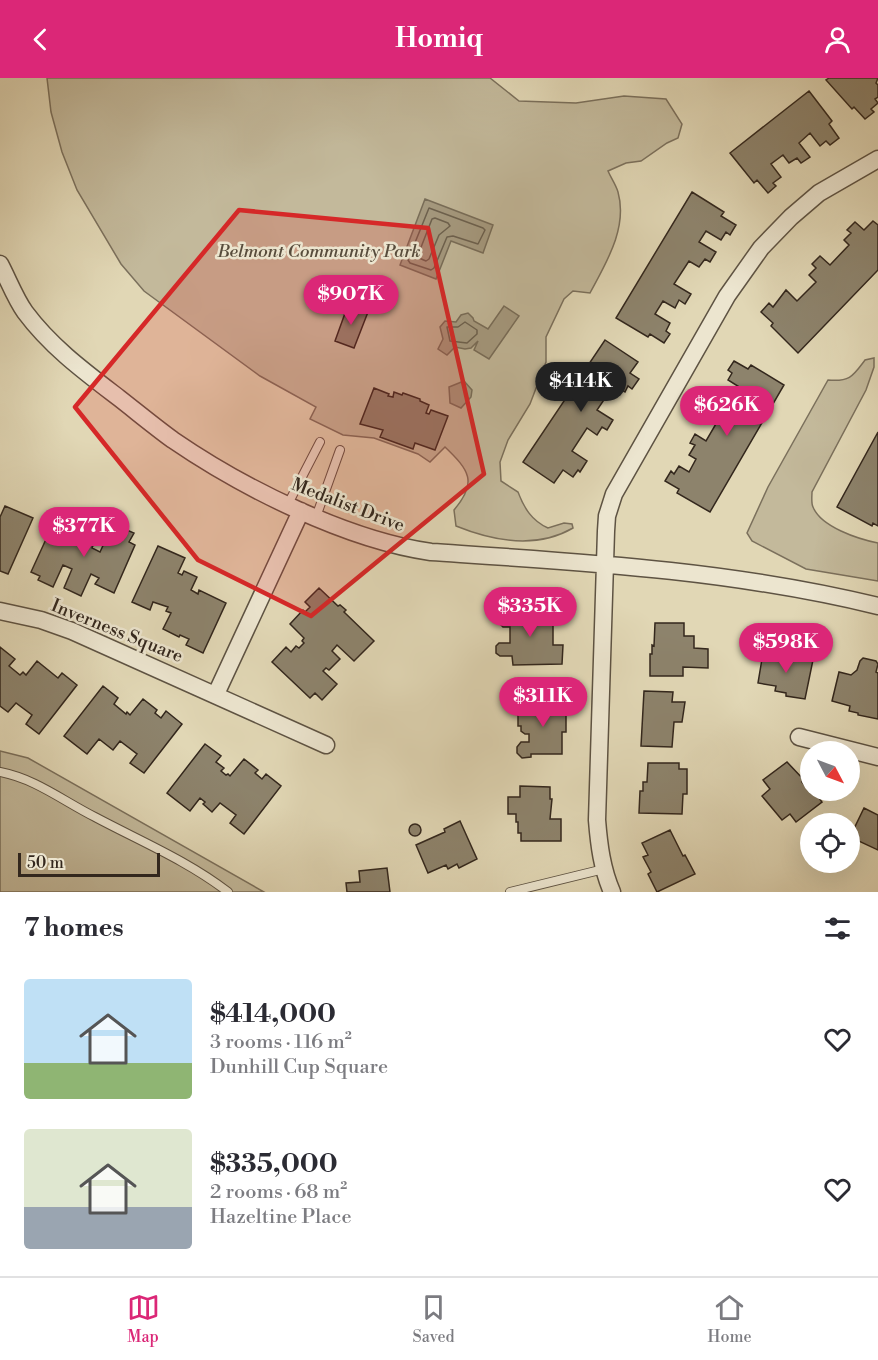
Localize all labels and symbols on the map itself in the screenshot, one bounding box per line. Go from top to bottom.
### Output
park label: Belmont Community Park [216,240,421,263]
pin: $907K [309,275,393,326]
pin: $414K [539,362,623,413]
pin: $626K [685,386,769,437]
street label: Medalist Drive [288,473,408,537]
pin: $377K [42,507,126,558]
pin: $335K [488,587,572,638]
street label: Inverness Square [48,594,186,668]
pin: $598K [744,623,828,674]
pin: $311K [501,677,585,728]
north arrow [800,741,860,801]
scale bar [18,850,160,878]

